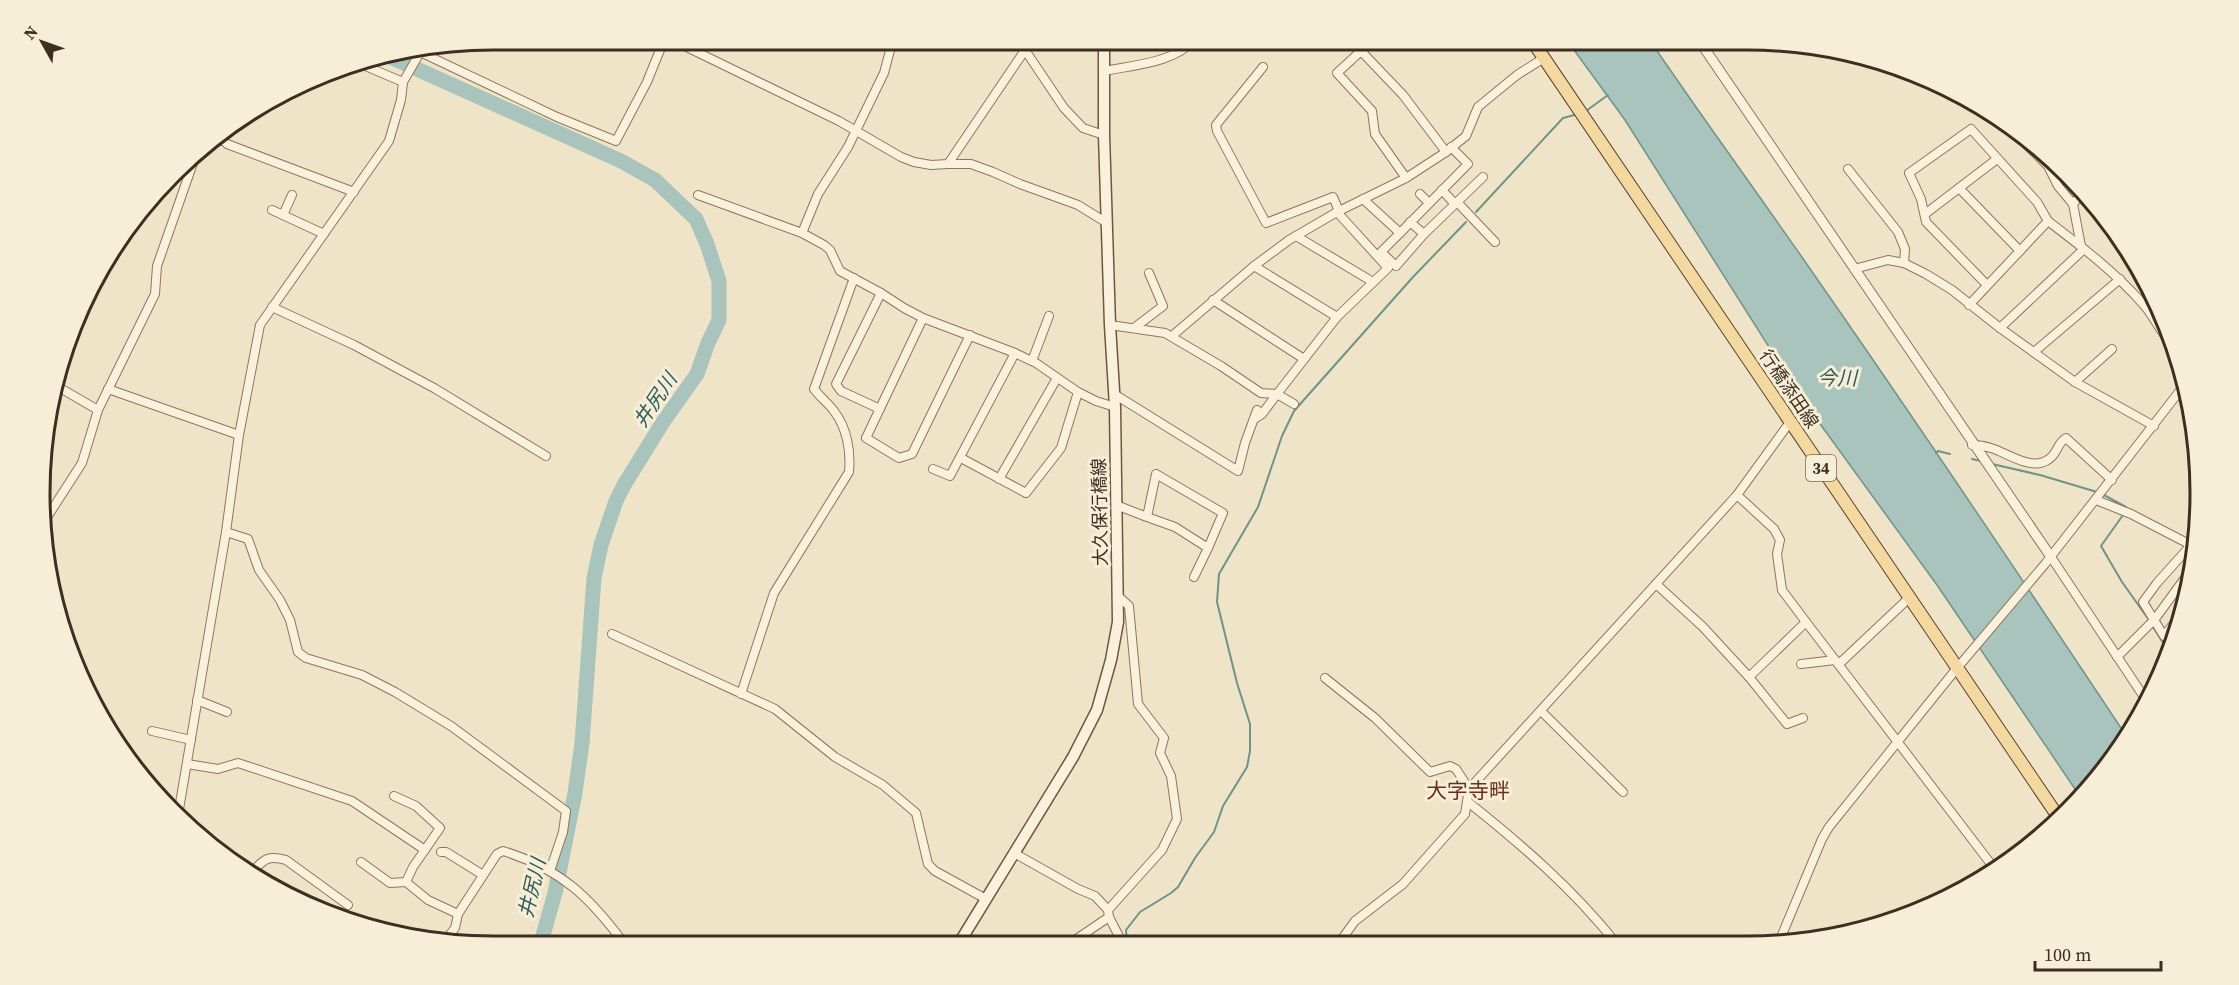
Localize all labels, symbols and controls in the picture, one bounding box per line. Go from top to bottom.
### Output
north arrow [12,12,72,72]
text: N [18,21,43,44]
street label: 行橋添田線 [1754,344,1825,433]
water label: 今川 [1817,364,1859,392]
water label: 井尻川 [627,366,685,433]
road number: 34 [1806,455,1836,481]
street label: 大久保行橋線 [1086,458,1113,566]
district label: 大字寺畔 [1426,776,1510,805]
water label: 井尻川 [512,854,553,920]
scale bar [2035,934,2161,972]
text: 100 m [2044,942,2091,967]

